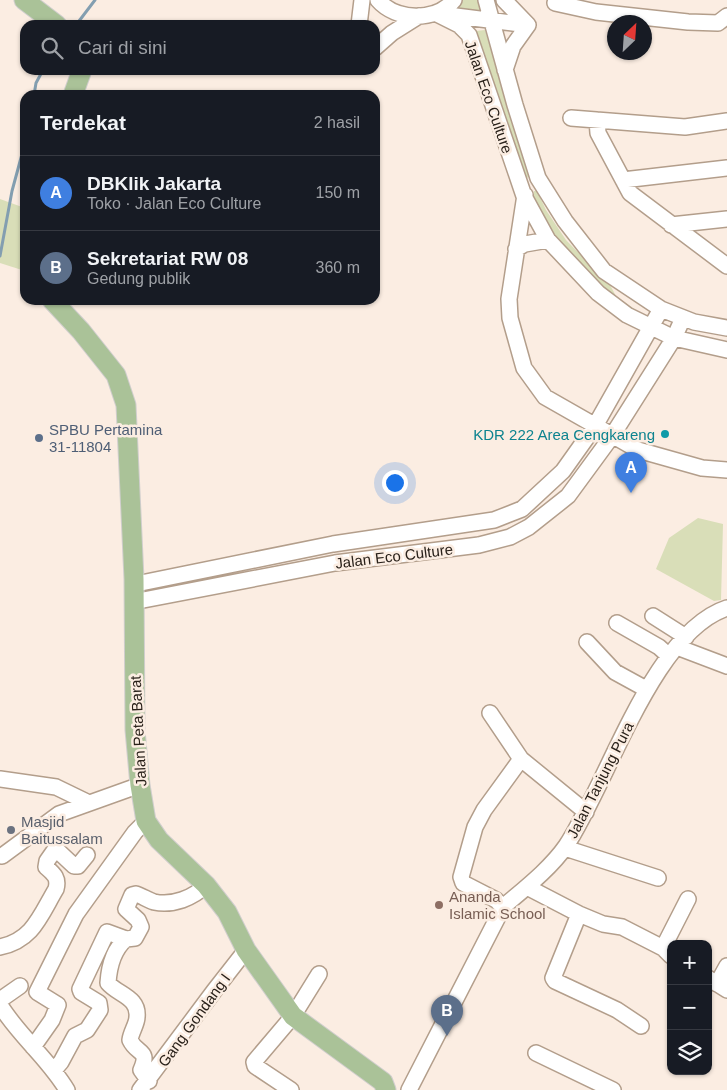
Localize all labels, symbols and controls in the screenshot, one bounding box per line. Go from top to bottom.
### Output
north arrow [607,15,652,60]
search box [20,20,380,75]
icon: search [38,34,66,62]
text: Cari di sini [78,37,167,58]
street label: Jalan Eco Culture [462,38,516,156]
text: Terdekat [40,111,126,134]
text: 2 hasil [314,114,360,131]
text: DBKlik Jakarta [87,173,221,194]
text: A [50,184,62,201]
text: 150 m [316,184,360,201]
text: Toko · Jalan Eco Culture [87,195,261,212]
text: Sekretariat RW 08 [87,248,248,269]
text: B [50,259,62,276]
text: 360 m [316,259,360,276]
text: Gedung publik [87,270,190,287]
place label: SPBU Pertamina 31-11804 [49,421,163,455]
place label: KDR 222 Area Cengkareng [473,426,655,443]
marker: KDR 222 Area Cengkareng [659,428,671,440]
marker: SPBU Pertamina 31-11804 [33,432,45,444]
pin: A [615,452,647,493]
your location [382,470,408,496]
street label: Jalan Eco Culture [334,540,454,572]
street label: Jalan Peta Barat [127,674,149,787]
street label: Jalan Tanjung Pura [563,718,637,841]
place label: Masjid Baitussalam [21,813,103,847]
marker: Masjid Baitussalam [5,824,17,836]
place label: Ananda Islamic School [449,888,546,922]
marker: Ananda Islamic School [433,899,445,911]
map controls [667,940,712,1075]
button: + [667,940,712,985]
street label: Gang Gondang I [155,970,233,1070]
button: − [667,985,712,1030]
pin: B [431,995,463,1036]
button: layers [667,1030,712,1075]

